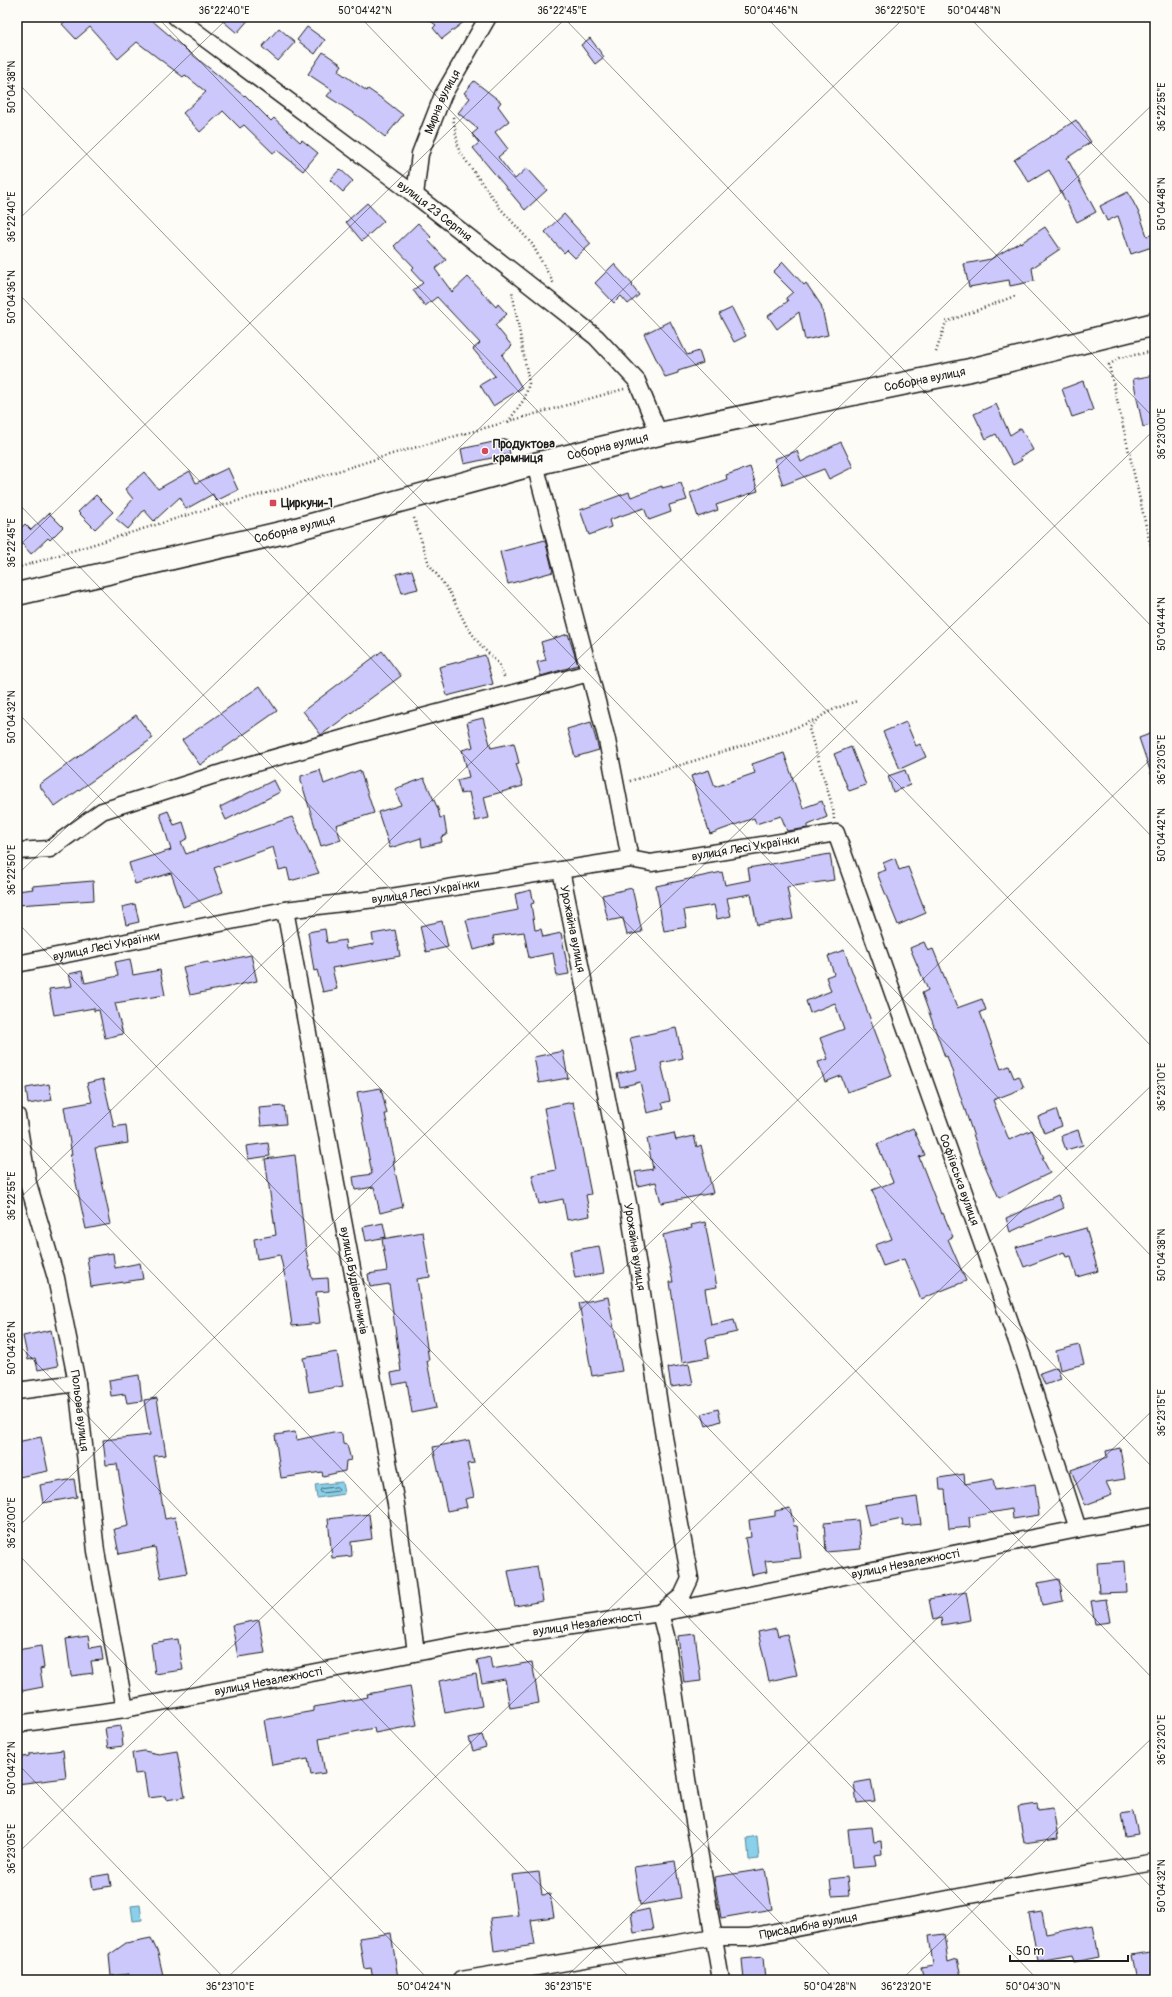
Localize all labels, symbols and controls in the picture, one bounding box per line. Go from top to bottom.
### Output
text: 36°22'40"E [199,5,249,17]
text: 50°04'42"N [338,5,392,17]
text: 36°22'45"E [537,5,587,17]
text: 50°04'46"N [744,5,798,17]
text: 36°22'50"E [875,5,925,17]
text: 50°04'48"N [948,5,1001,17]
text: 50°04'38"N [6,60,18,113]
street label: Мирна вулиця [421,66,464,136]
text: 36°22'55"E [1156,82,1168,132]
street label: вулиця 23 Серпня [394,177,475,245]
text: 50°04'48"N [1156,177,1168,230]
text: 36°22'40"E [6,192,18,242]
text: 50°04'36"N [6,270,18,324]
street label: Соборна вулиця [883,364,967,395]
text: 36°23'00"E [1156,408,1168,460]
street label: Соборна вулиця [566,429,650,463]
place label: Продуктова крамниця [493,437,555,466]
marker: Продуктова крамниця [480,446,490,456]
place label: Циркуни-1 [281,496,333,511]
marker: Циркуни-1 [268,498,278,508]
street label: Соборна вулиця [253,511,337,546]
text: 36°22'45"E [6,518,18,568]
text: 50°04'44"N [1156,597,1168,651]
text: 50°04'32"N [6,690,18,744]
text: 36°23'05"E [1156,735,1168,785]
text: 50°04'42"N [1156,808,1168,862]
street label: вулиця Лесі Українки [690,832,801,864]
text: 36°22'50"E [6,845,18,895]
street label: вулиця Лесі Українки [371,875,481,907]
street label: Урожайна вулиця [557,884,589,974]
street label: вулиця Лесі Українки [51,928,162,964]
text: 36°23'10"E [1156,1063,1168,1111]
street label: Софіївська вулиця [936,1132,983,1228]
text: 36°22'55"E [6,1171,18,1221]
street label: Урожайна вулиця [621,1202,649,1292]
street label: вулиця Будівельників [337,1225,372,1336]
text: 50°04'38"N [1156,1228,1168,1281]
text: 50°04'26"N [6,1321,18,1375]
street label: Польова вулиця [67,1369,92,1453]
text: 36°23'15"E [1156,1389,1168,1437]
text: 36°23'00"E [6,1497,18,1549]
street label: вулиця Незалежності [850,1546,961,1582]
street label: вулиця Незалежності [532,1608,642,1639]
street label: вулиця Незалежності [213,1663,324,1699]
text: 36°23'20"E [1156,1715,1168,1765]
text: 50°04'22"N [6,1741,18,1795]
text: 36°23'05"E [6,1824,18,1874]
text: 50°04'32"N [1156,1859,1168,1913]
street label: Присадибна вулиця [758,1909,859,1942]
scale bar [1010,1937,1128,1963]
text: 50 m [1016,1944,1044,1959]
text: 36°23'10"E [206,1981,254,1993]
text: 50°04'24"N [397,1981,451,1993]
text: 36°23'15"E [544,1981,592,1993]
text: 50°04'28"N [804,1981,857,1993]
text: 36°23'20"E [881,1981,931,1993]
text: 50°04'30"N [1006,1981,1060,1993]

